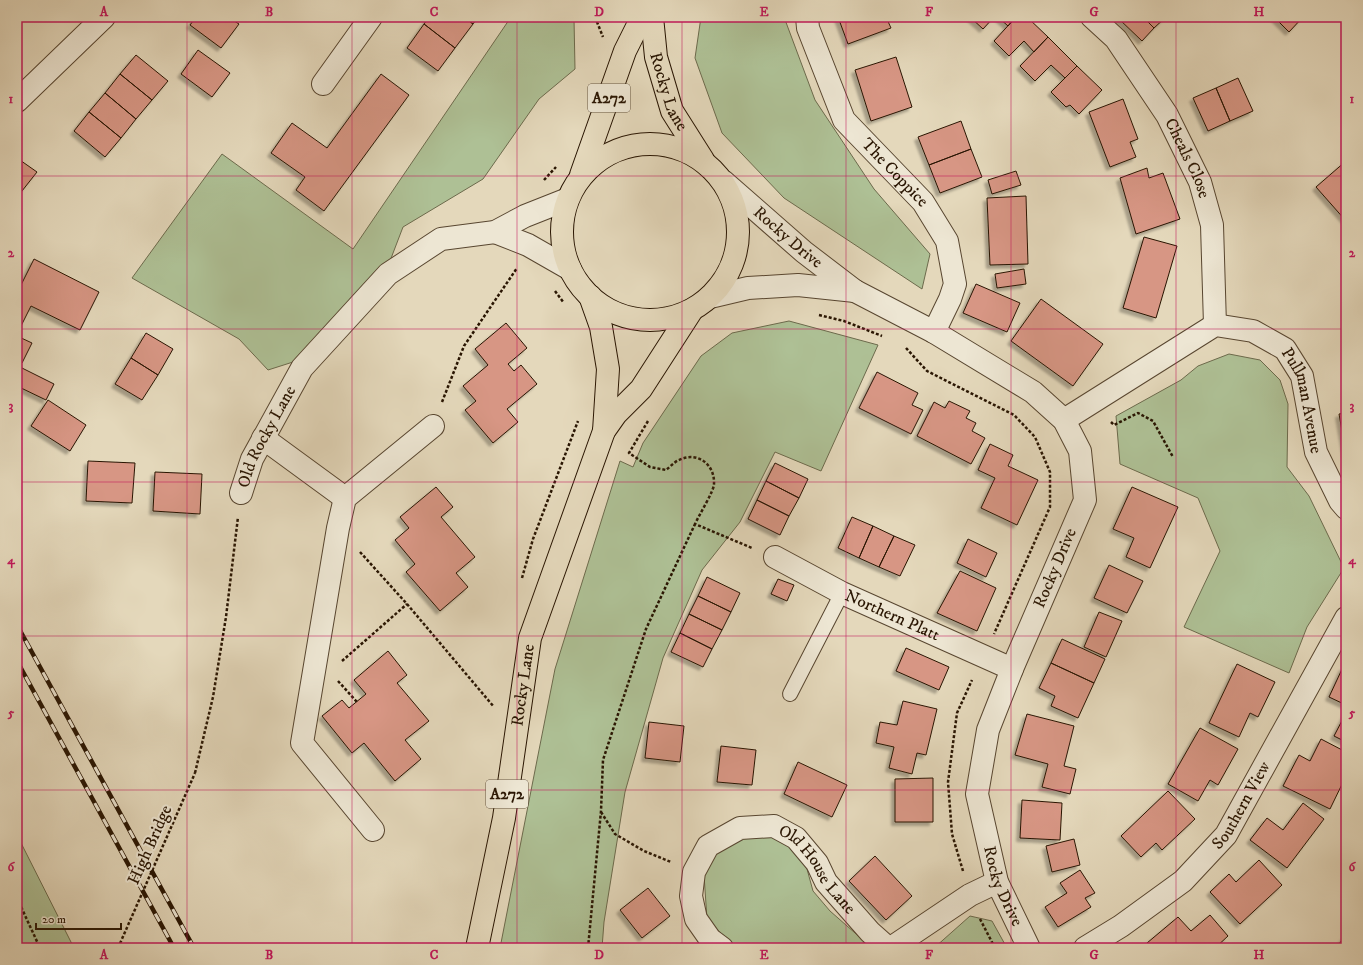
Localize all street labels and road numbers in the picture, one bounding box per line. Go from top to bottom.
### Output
street label: Rocky Lane [644,50,693,135]
road number: A272 [588,84,630,112]
street label: Cheals Close [1159,114,1215,201]
street label: The Coppice [856,133,933,212]
street label: Rocky Drive [749,201,827,273]
street label: Pullman Avenue [1276,344,1327,455]
street label: Old Rocky Lane [232,382,301,490]
street label: Rocky Drive [1028,525,1082,611]
street label: Northern Platt [841,585,943,646]
street label: Rocky Lane [506,643,540,727]
street label: Southern View [1207,757,1276,854]
road number: A272 [486,780,528,808]
street label: High Bridge [123,802,177,888]
street label: Old House Lane [775,820,860,919]
street label: Rocky Drive [978,844,1028,930]

